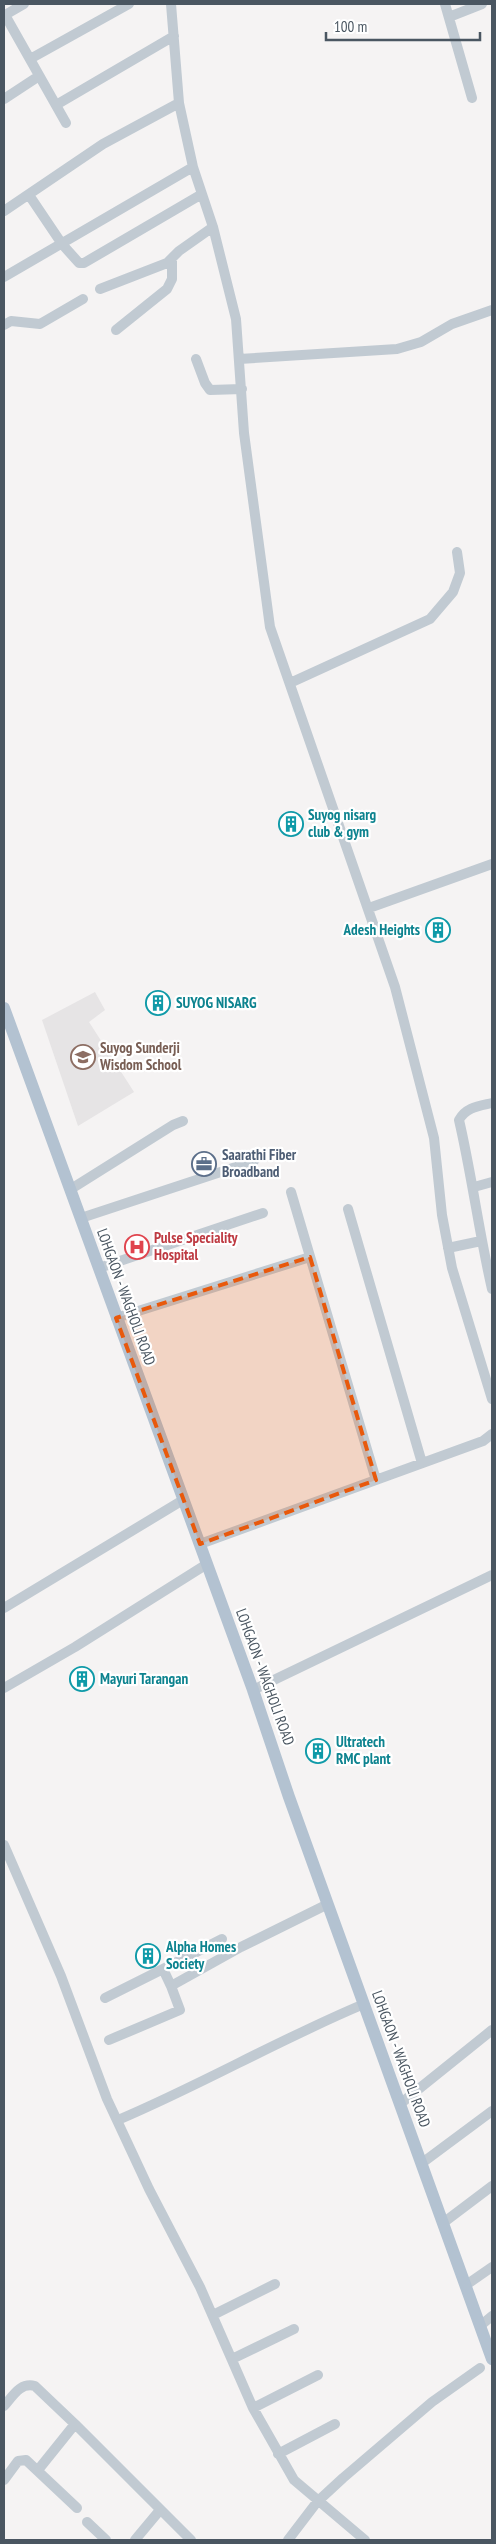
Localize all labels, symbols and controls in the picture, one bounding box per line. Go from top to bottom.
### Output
scale bar [326,10,480,42]
text: 100 m [334,17,367,36]
place label: Suyog nisarg club & gym [308,805,377,841]
building icon: Suyog nisarg club & gym [278,811,304,837]
building icon: Adesh Heights [425,917,451,943]
place label: Adesh Heights [343,920,420,939]
building icon: SUYOG NISARG [145,990,171,1016]
place label: SUYOG NISARG [176,993,257,1012]
place label: Suyog Sunderji Wisdom School [99,1038,182,1074]
school or university icon: Suyog Sunderji Wisdom School [70,1044,96,1070]
place label: Saarathi Fiber Broadband [222,1145,297,1181]
office icon: Saarathi Fiber Broadband [191,1151,217,1177]
street label: LOHGAON - WAGHOLI ROAD [93,1226,160,1368]
place label: Pulse Speciality Hospital [154,1228,238,1264]
hospital icon: Pulse Speciality Hospital [124,1234,150,1260]
street label: LOHGAON - WAGHOLI ROAD [232,1606,299,1748]
building icon: Mayuri Tarangan [69,1666,95,1692]
place label: Mayuri Tarangan [100,1669,188,1688]
place label: Ultratech RMC plant [336,1732,391,1768]
building icon: Ultratech RMC plant [305,1738,331,1764]
place label: Alpha Homes Society [165,1937,236,1973]
building icon: Alpha Homes Society [135,1943,161,1969]
street label: LOHGAON - WAGHOLI ROAD [368,1988,435,2130]

